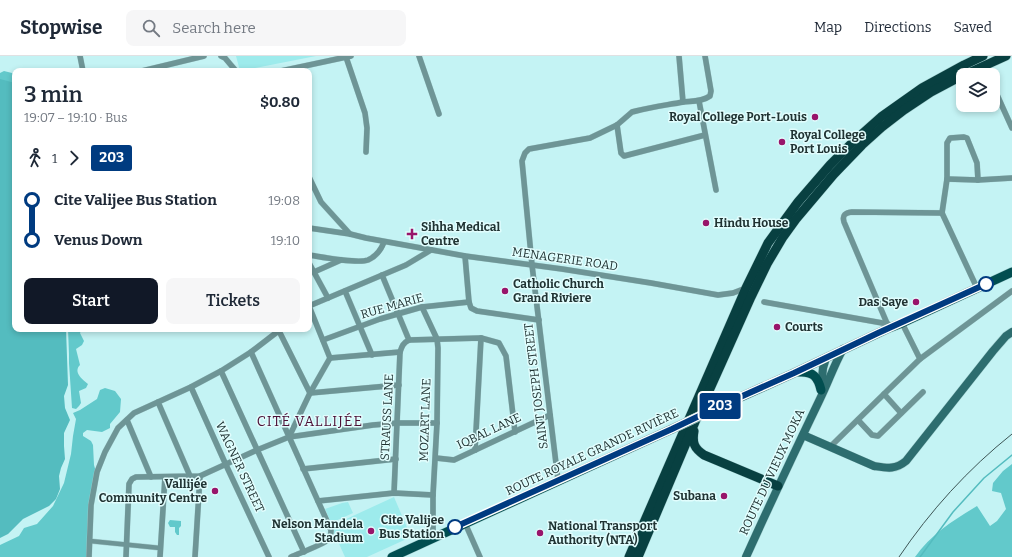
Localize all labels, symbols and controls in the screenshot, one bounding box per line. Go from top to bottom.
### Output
search box [126,10,406,46]
text: Stopwise [20,16,102,39]
icon: search [140,17,162,39]
text: Search here [172,19,256,37]
text: Map [814,19,842,36]
text: Directions [864,19,932,36]
text: Saved [954,19,992,36]
map controls [956,68,1000,112]
button: layers [956,68,1000,112]
text: 3 min [24,81,83,108]
text: $0.80 [260,93,300,111]
text: 19:07 – 19:10 · Bus [24,110,127,125]
place label: Royal College Port-Louis [669,110,807,124]
marker: Royal College Port-Louis [810,112,820,122]
place label: Royal College Port Louis [790,128,866,156]
marker: Royal College Port Louis [777,137,787,147]
icon: walk [24,147,46,169]
icon: forward [63,147,85,169]
text: 203 [99,149,124,166]
text: 1 [52,151,57,166]
text: Cite Valijee Bus Station [54,191,217,209]
text: 19:08 [268,193,300,208]
place label: Hindu House [714,216,789,230]
marker: Hindu House [701,218,711,228]
place label: Sihha Medical Centre [421,220,501,248]
marker: Sihha Medical Centre [406,228,418,240]
text: Venus Down [54,231,142,249]
text: 19:10 [271,233,300,248]
street label: MENAGERIE ROAD [511,245,619,273]
unlabelled marker [978,276,994,292]
place label: Catholic Church Grand Riviere [513,277,604,305]
button: Start [24,278,158,324]
button: Tickets [166,278,300,324]
marker: Catholic Church Grand Riviere [500,286,510,296]
street label: RUE MARIE [359,290,425,322]
place label: Das Saye [858,295,908,309]
marker: Das Saye [911,297,921,307]
place label: Courts [785,320,823,334]
street label: SAINT JOSEPH STREET [521,322,551,450]
marker: Courts [772,322,782,332]
street label: STRAUSS LANE [378,373,396,461]
street label: MOZART LANE [417,378,433,462]
line badge: 203 [697,393,743,419]
text: 203 [708,397,732,414]
street label: ROUTE ROYALE GRANDE RIVIÈRE [503,405,681,498]
street label: ROUTE DU VIEUX MOKA [737,406,808,537]
street label: IQBAL LANE [455,410,523,452]
district label: CITÉ VALLIJÉE [257,412,363,430]
street label: WAGNER STREET [213,419,267,515]
place label: Vallijée Community Centre [99,477,207,505]
marker: Vallijée Community Centre [210,486,220,496]
place label: Subana [673,489,716,503]
marker: Subana [719,491,729,501]
place label: Cite Valijee Bus Station [379,513,444,541]
place label: Nelson Mandela Stadium [272,517,364,545]
marker: Cite Valijee Bus Station [447,519,463,535]
place label: National Transport Authority (NTA) [548,519,657,547]
marker: Nelson Mandela Stadium [366,526,376,536]
marker: National Transport Authority (NTA) [535,528,545,538]

